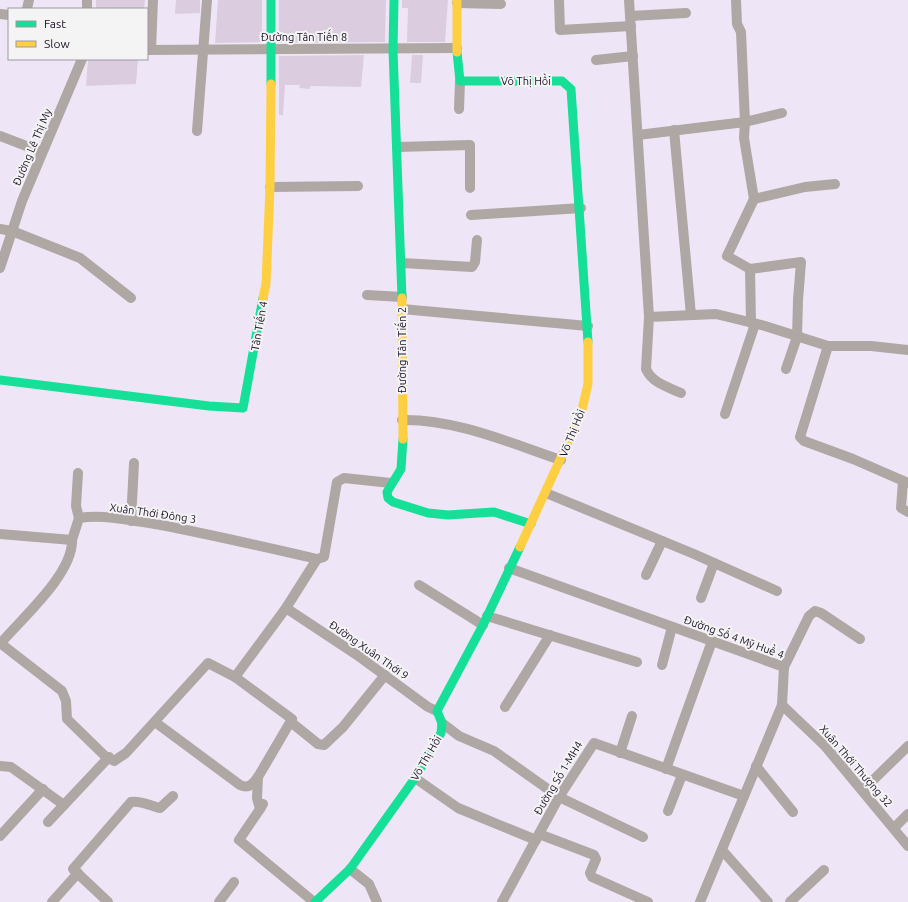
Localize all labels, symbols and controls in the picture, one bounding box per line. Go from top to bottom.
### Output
legend [8,8,148,60]
text: Fast [44,17,66,30]
street label: Đường Tân Tiến 8 [261,29,347,43]
text: Slow [44,37,70,50]
street label: Võ Thị Hồi [501,73,551,88]
street label: Đường Lê Thị My [10,106,55,188]
street label: Tân Tiến 4 [247,300,269,352]
street label: Đường Tân Tiến 2 [394,307,408,393]
street label: Võ Thị Hồi [556,407,588,459]
street label: Xuân Thới Đông 3 [109,501,197,525]
street label: Đường Số 4 Mỹ Huề 4 [682,612,786,661]
street label: Đường Xuân Thới 9 [327,618,411,682]
street label: Xuân Thới Thượng 32 [816,723,895,810]
street label: Võ Thị Hồi [407,733,445,783]
street label: Đường Số 1-MH4 [530,738,585,817]

